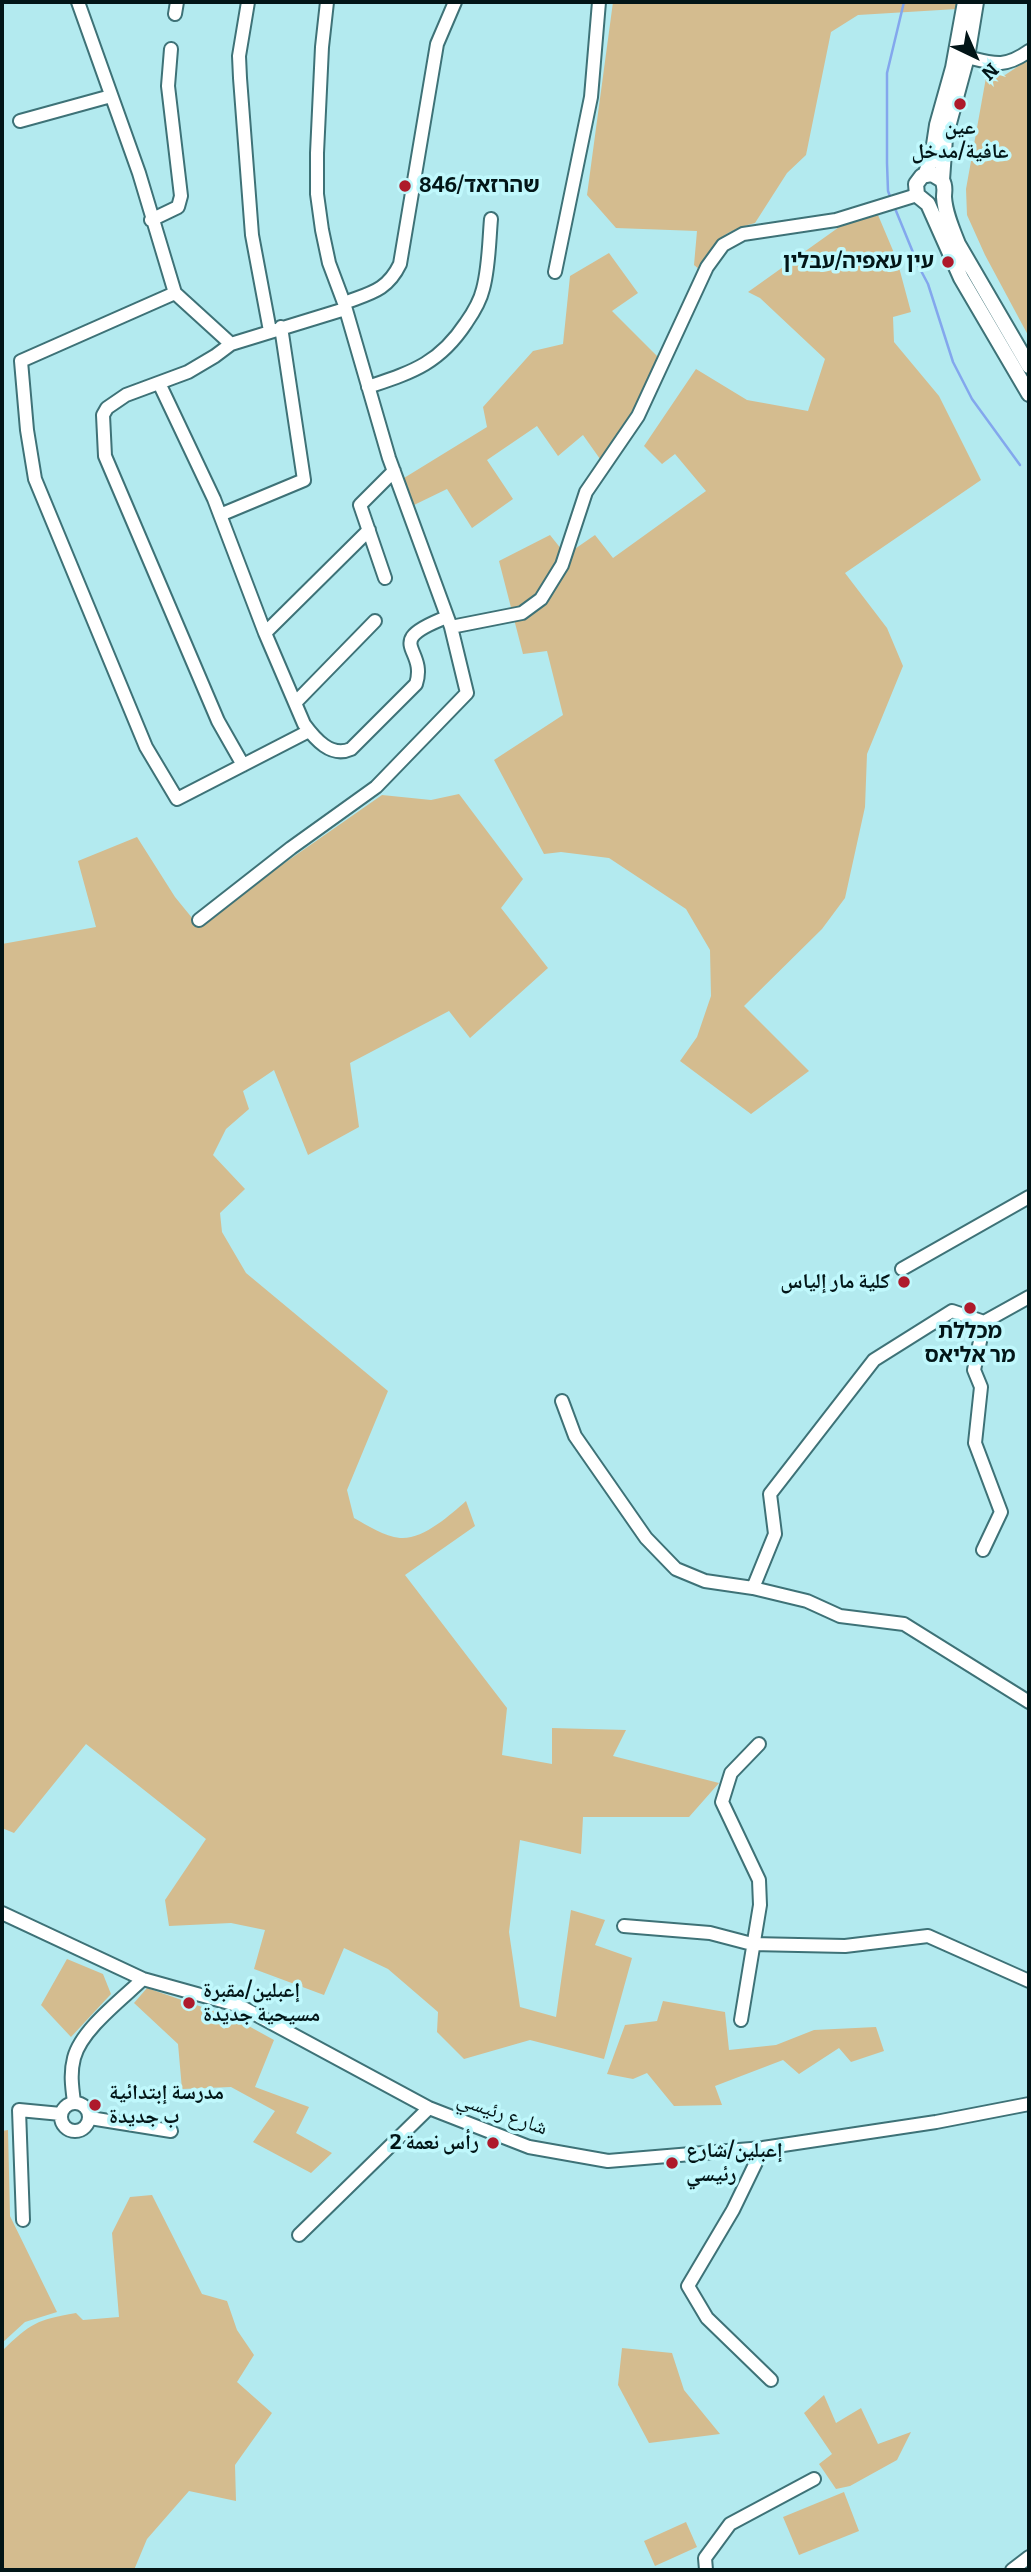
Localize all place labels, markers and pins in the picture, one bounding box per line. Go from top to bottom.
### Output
marker: عين عافية/مدخل [952,96,968,112]
place label: عين عافية/مدخل [911,115,1009,165]
place label: 846/שהרזאד [419,173,540,199]
marker: 846/שהרזאד [397,178,413,194]
place label: עין עאפיה/עבלין [783,249,934,275]
marker: עין עאפיה/עבלין [940,254,956,270]
place label: كلية مار إلياس [780,1269,890,1295]
marker: كلية مار إلياس [896,1274,912,1290]
marker: מכללת מר אליאס [962,1300,978,1316]
place label: מכללת מר אליאס [924,1319,1016,1369]
place label: إعبلين/مقبرة مسيحية جديدة [203,1978,320,2028]
marker: إعبلين/مقبرة مسيحية جديدة [181,1995,197,2011]
place label: مدرسة إبتدائية ب جديدة [109,2080,224,2130]
marker: مدرسة إبتدائية ب جديدة [87,2097,103,2113]
place label: رأس نعمة 2 [390,2130,479,2156]
marker: رأس نعمة 2 [485,2135,501,2151]
place label: إعبلين/شارع رئيسي [686,2138,783,2188]
marker: إعبلين/شارع رئيسي [664,2155,680,2171]

